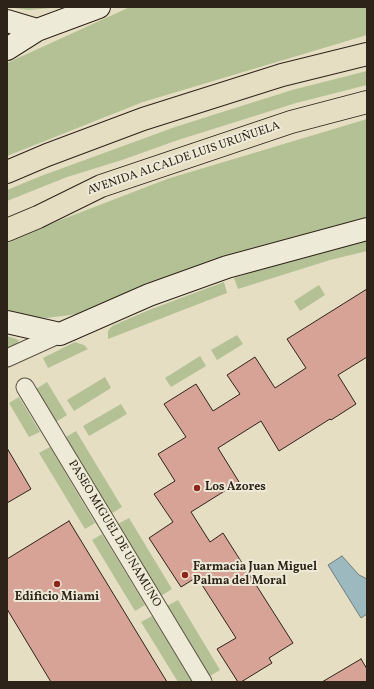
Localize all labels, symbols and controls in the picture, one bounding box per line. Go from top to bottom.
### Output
street label: AVENIDA ALCALDE LUIS URUÑUELA [86,119,282,199]
street label: PASEO MIGUEL DE UNAMUNO [64,458,164,610]
place label: Los Azores [205,481,266,495]
marker: Los Azores [192,483,202,493]
place label: Farmacia Juan Miguel Palma del Moral [193,561,317,589]
marker: Farmacia Juan Miguel Palma del Moral [180,570,190,580]
marker: Edificio Miami [52,579,62,589]
place label: Edificio Miami [15,591,99,605]

